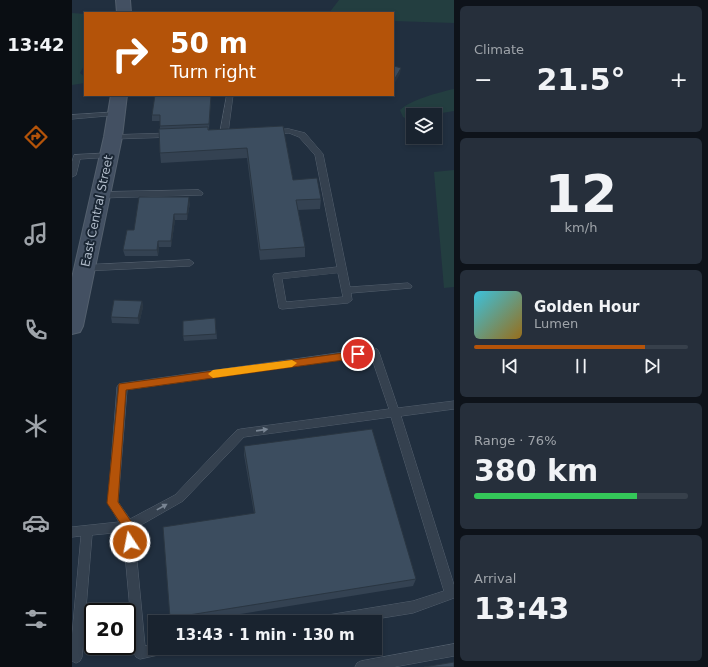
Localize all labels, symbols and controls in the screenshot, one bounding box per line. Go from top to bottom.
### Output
text: 50 m [170,27,248,60]
icon: right [104,28,156,80]
text: 13:42 [7,34,65,55]
text: Climate [474,42,524,57]
text: Turn right [170,61,256,82]
text: 21.5° [536,62,626,97]
text: − [474,67,492,92]
text: + [670,67,688,92]
map controls [406,108,442,144]
button: layers [406,108,442,144]
icon: directions [22,123,50,151]
street label: East Central Street [78,154,116,268]
text: 12 [545,164,617,224]
icon: music [22,220,50,248]
text: km/h [565,220,597,235]
text: Golden Hour [534,298,640,316]
icon: phone [22,316,50,344]
text: Lumen [534,316,578,331]
pin [341,337,375,371]
icon: arrive [347,343,369,365]
icon: previous [499,355,521,377]
icon: pause [570,355,592,377]
icon: next [641,355,663,377]
icon: climate [22,412,50,440]
one-way arrow [256,427,268,434]
text: Range · 76% [474,433,557,448]
text: 380 km [474,453,598,488]
one-way arrow [156,504,168,510]
icon: car [22,509,50,537]
position arrow [109,521,151,563]
text: Arrival [474,571,516,586]
text: 13:43 [474,591,570,626]
speed limit sign: 20 [84,603,136,655]
icon: filters [22,605,50,633]
text: 13:43 · 1 min · 130 m [175,626,355,644]

